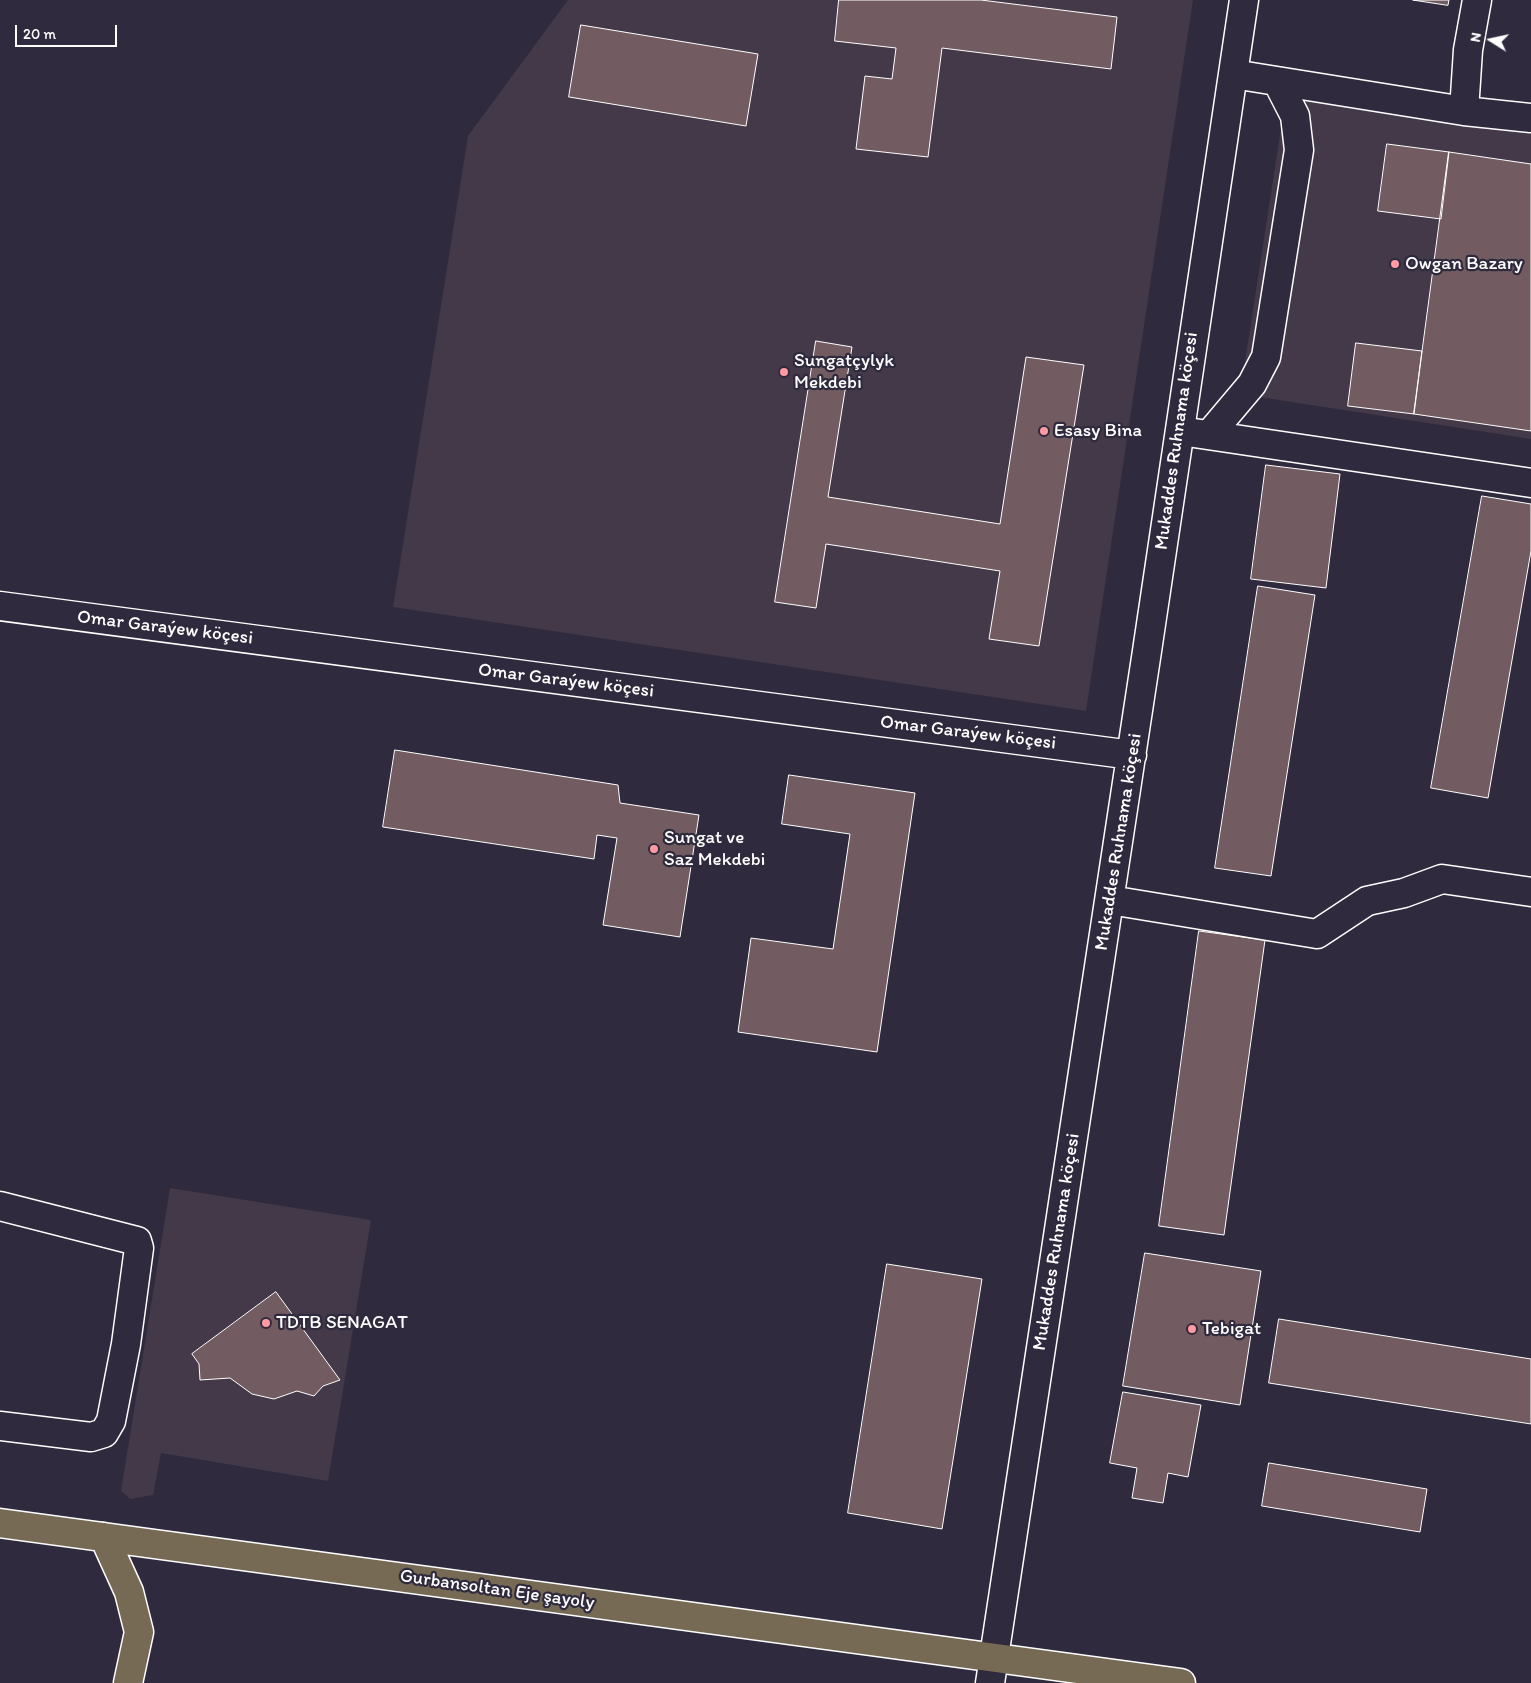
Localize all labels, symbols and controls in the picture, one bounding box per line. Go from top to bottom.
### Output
scale bar [18,15,120,47]
north arrow [1466,15,1516,65]
text: 20 m [23,25,56,43]
text: N [1467,31,1485,43]
place label: Owgan Bazary [1405,253,1523,275]
marker: Owgan Bazary [1389,258,1401,270]
street label: Mukaddes Ruhnama köçesi [1150,331,1204,551]
place label: Sungatçylyk Mekdebi [794,350,894,394]
marker: Sungatçylyk Mekdebi [778,366,790,378]
place label: Esasy Bina [1054,420,1142,442]
marker: Esasy Bina [1038,425,1050,437]
street label: Omar Garaýew köçesi [76,606,254,650]
street label: Omar Garaýew köçesi [477,659,655,703]
street label: Omar Garaýew köçesi [879,711,1057,755]
street label: Mukaddes Ruhnama köçesi [1091,732,1147,952]
place label: Sungat ve Saz Mekdebi [664,827,765,871]
marker: Sungat ve Saz Mekdebi [648,843,660,855]
street label: Mukaddes Ruhnama köçesi [1029,1132,1085,1352]
place label: TDTB SENAGAT [276,1312,408,1334]
marker: TDTB SENAGAT [260,1317,272,1329]
place label: Tebigat [1202,1318,1261,1340]
marker: Tebigat [1186,1323,1198,1335]
street label: Gurbansoltan Eje şayoly [398,1565,596,1615]

